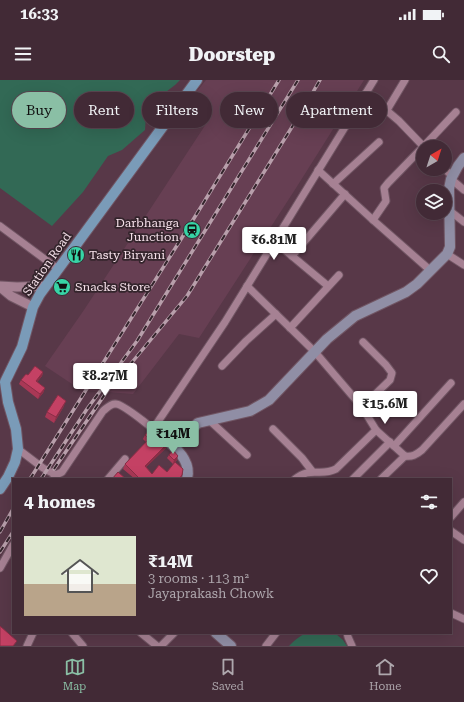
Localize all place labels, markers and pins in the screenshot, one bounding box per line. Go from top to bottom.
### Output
place label: Darbhanga Junction [115,216,179,244]
station icon: Darbhanga Junction [182,220,202,240]
pin: ₹6.81M [241,227,307,261]
restaurant icon: Tasty Biryani [66,245,86,265]
place label: Tasty Biryani [89,248,165,262]
supermarket icon: Snacks Store [52,277,72,297]
place label: Snacks Store [75,280,150,294]
pin: ₹8.27M [72,363,138,397]
pin: ₹15.6M [352,391,418,425]
pin: ₹14M [149,421,197,455]

